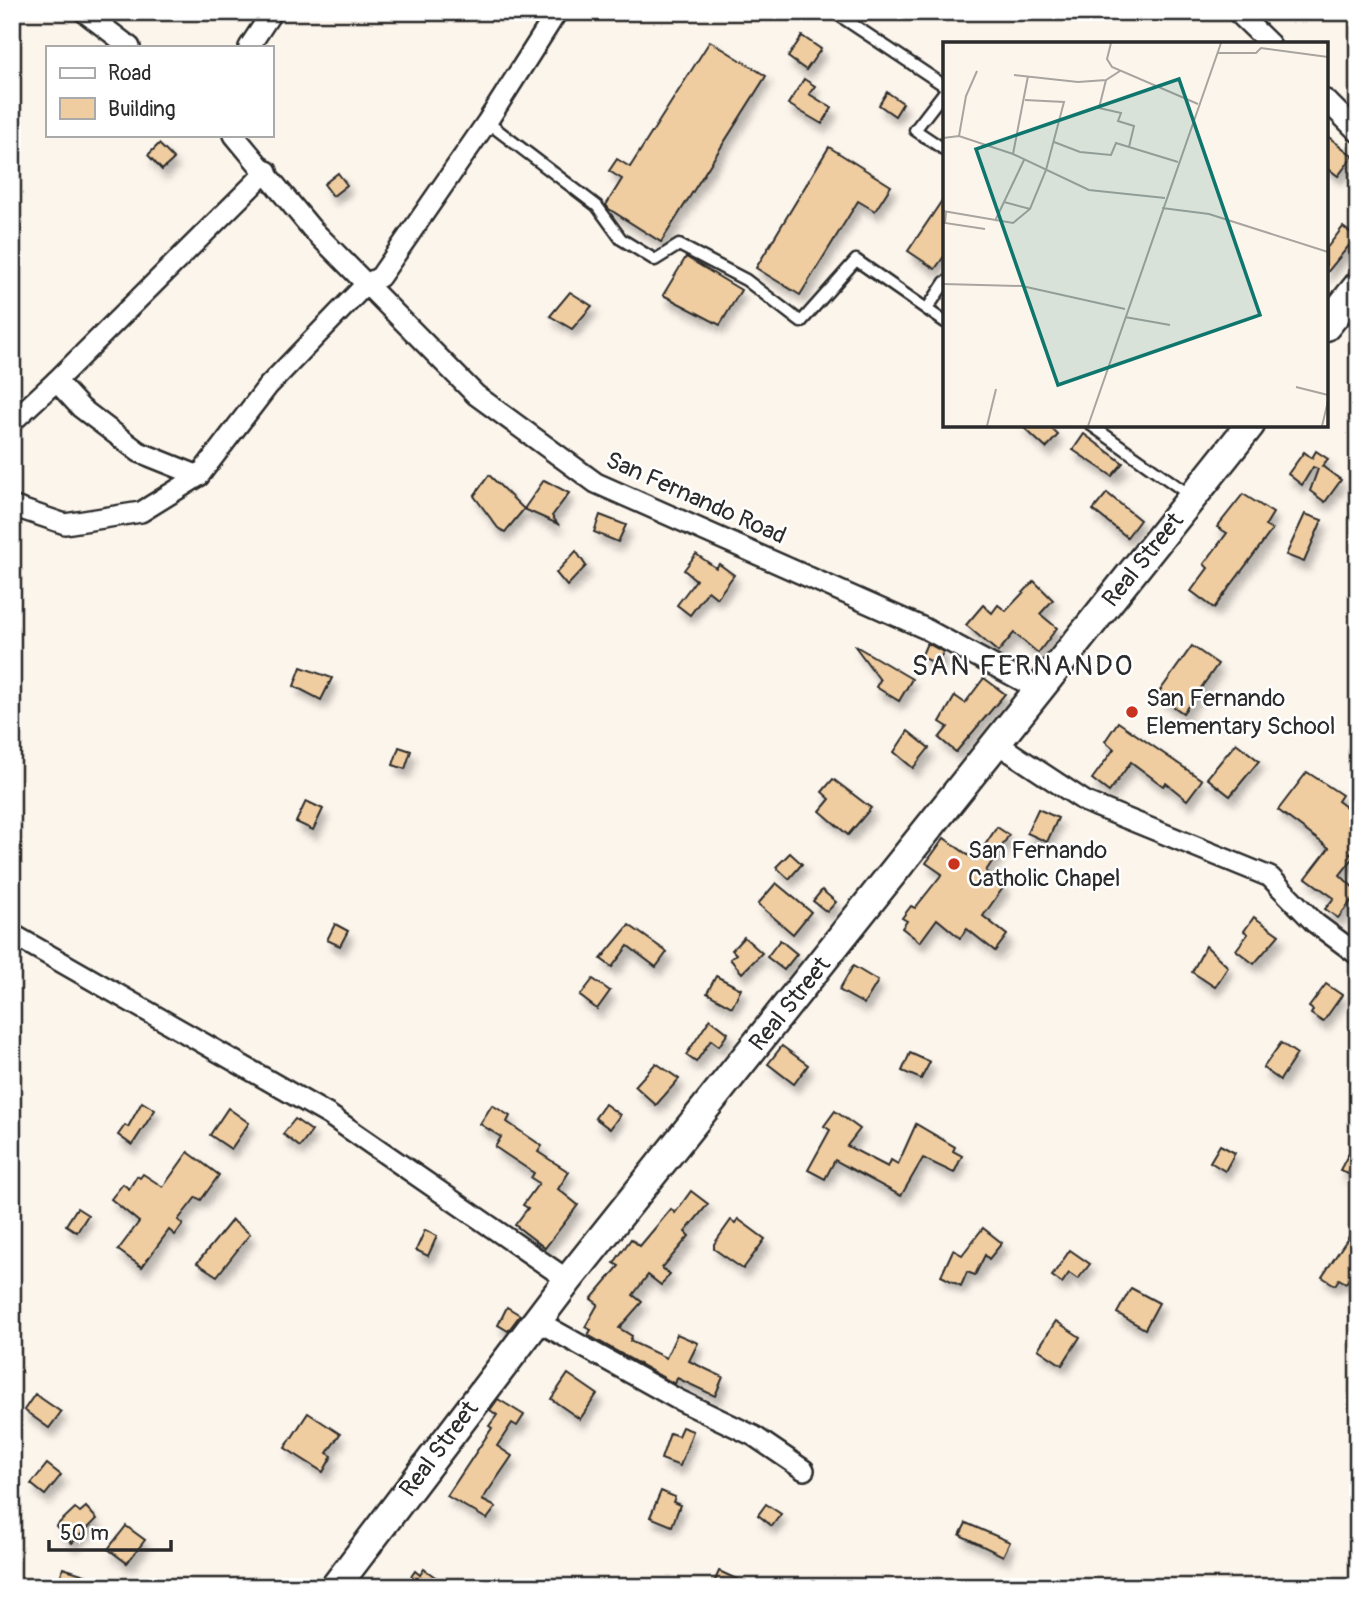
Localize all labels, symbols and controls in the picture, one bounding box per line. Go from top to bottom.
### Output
inset map [943,42,1328,427]
legend [46,46,273,136]
text: Road [108,60,152,87]
text: Building [108,96,175,123]
street label: San Fernando Road [601,445,791,551]
street label: Real Street [1096,507,1190,613]
district label: SAN FERNANDO [912,649,1134,684]
place label: San Fernando Elementary School [1146,684,1336,741]
marker: San Fernando Elementary School [1124,704,1140,720]
place label: San Fernando Catholic Chapel [968,836,1121,893]
marker: San Fernando Catholic Chapel [946,856,962,872]
street label: Real Street [743,951,837,1057]
street label: Real Street [393,1395,485,1503]
scale bar [49,1508,172,1552]
text: 50 m [60,1520,109,1547]

